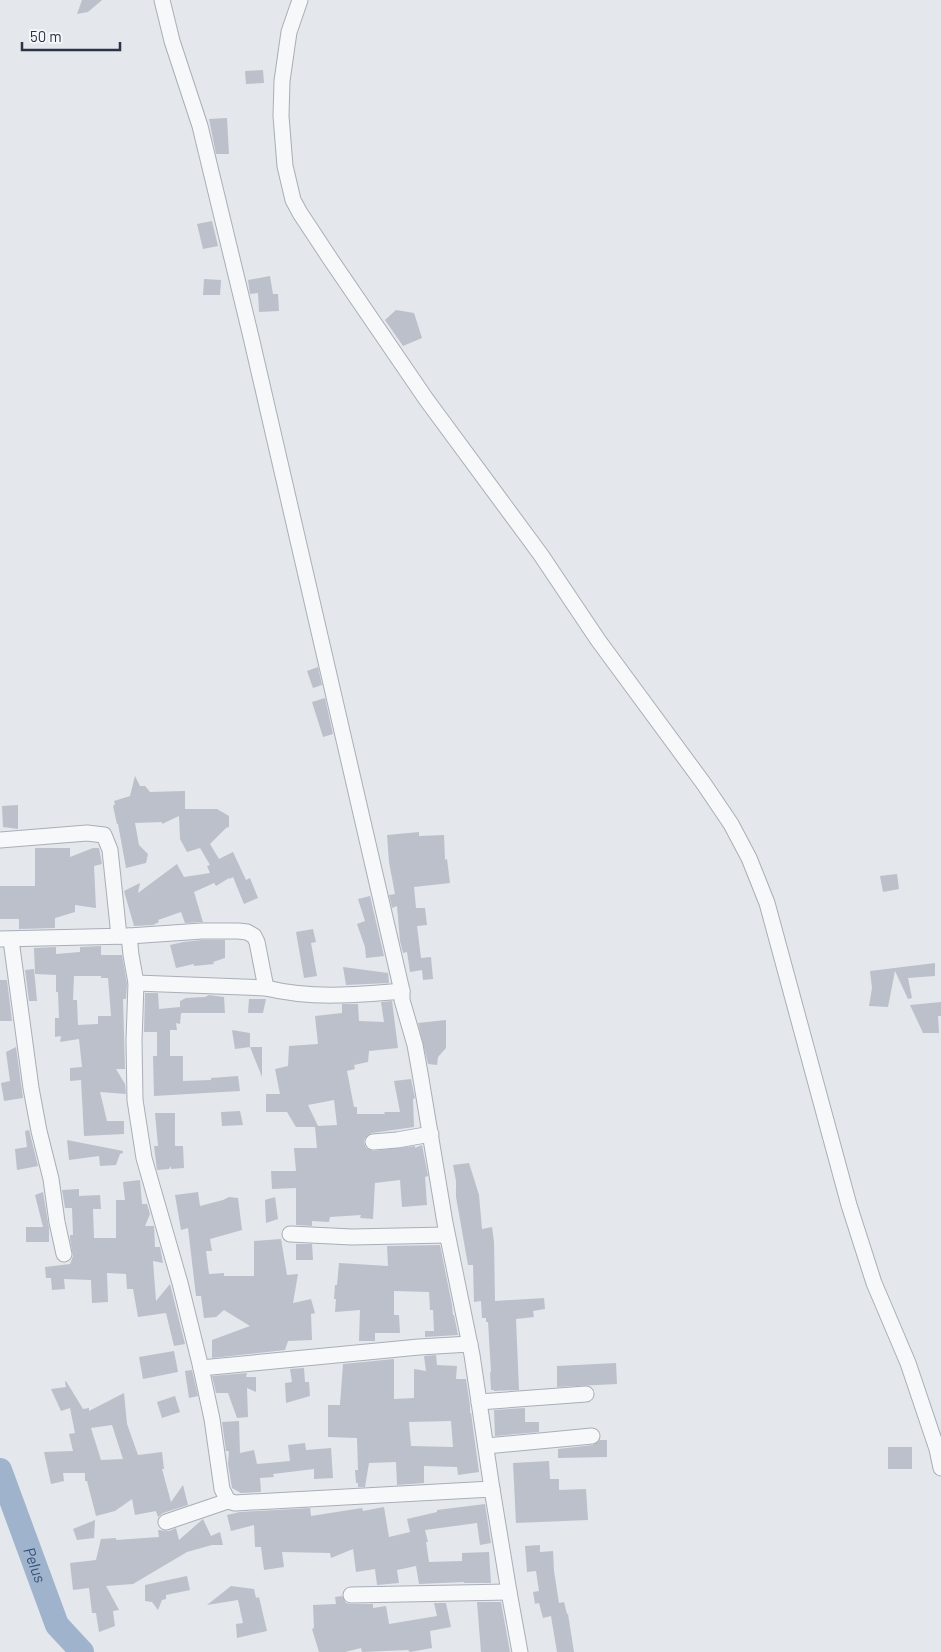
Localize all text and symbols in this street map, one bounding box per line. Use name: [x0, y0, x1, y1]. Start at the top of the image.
scale bar: [22, 20, 120, 52]
text: 50 m: [30, 27, 62, 45]
water label: Pelus: [20, 1544, 51, 1586]

